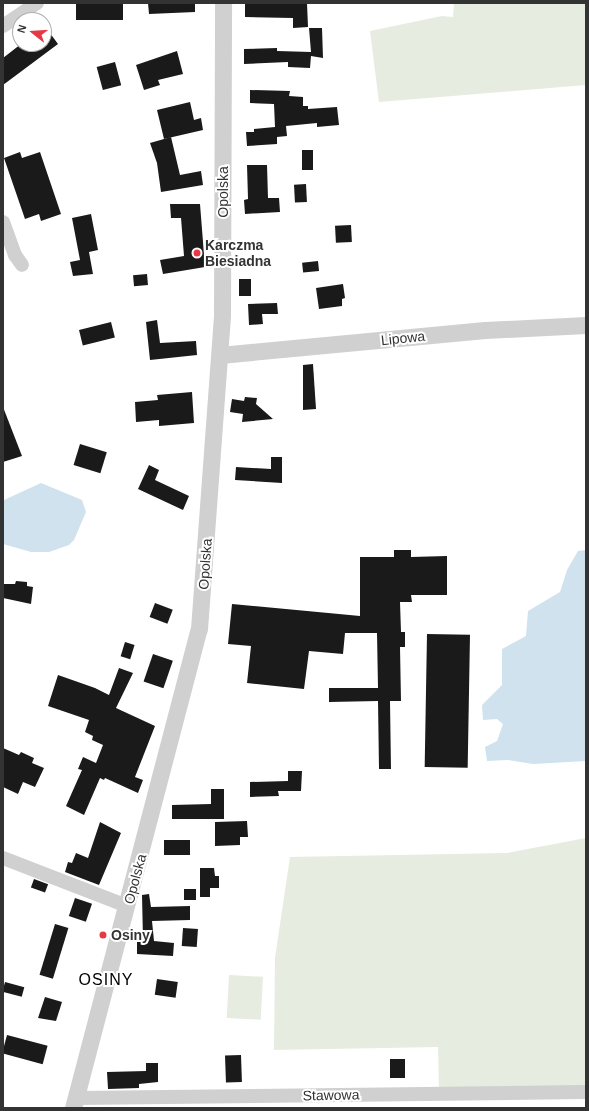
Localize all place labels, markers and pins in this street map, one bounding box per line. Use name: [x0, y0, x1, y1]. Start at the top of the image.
place label: Karczma Biesiadna: [205, 237, 271, 270]
marker: Karczma Biesiadna: [192, 248, 202, 258]
place label: Osiny: [111, 927, 150, 943]
marker: Osiny: [98, 930, 108, 940]

